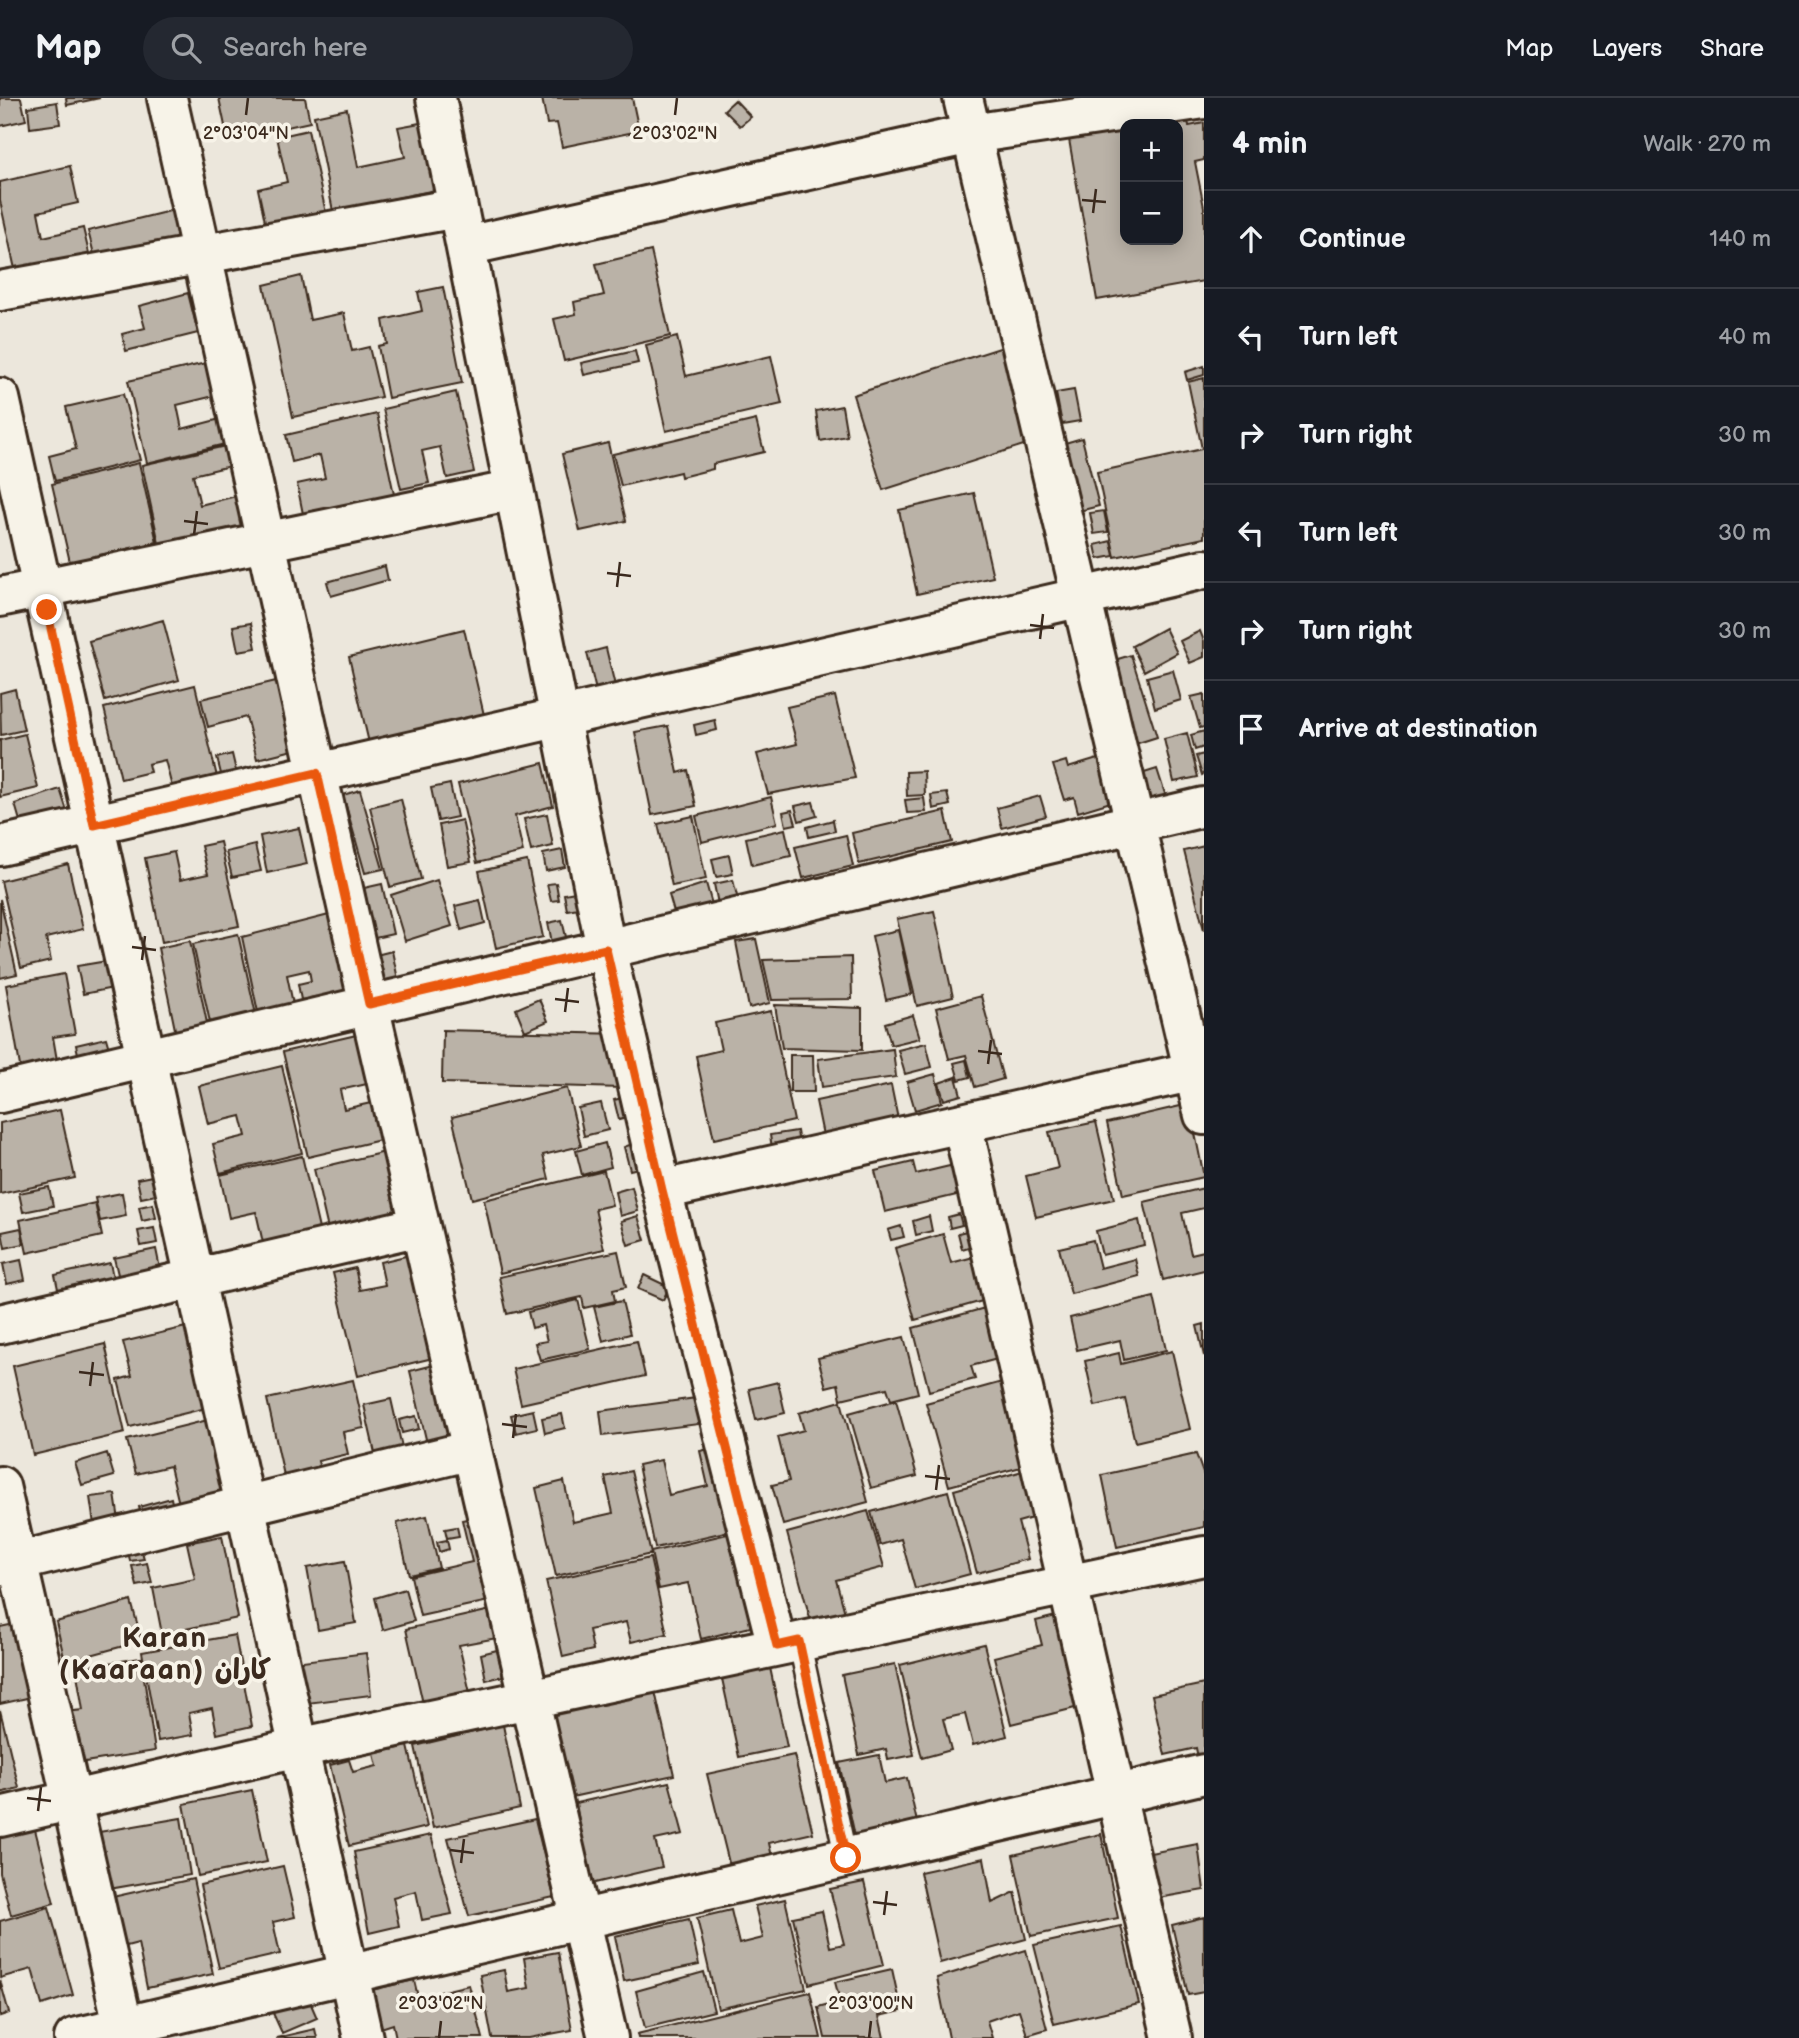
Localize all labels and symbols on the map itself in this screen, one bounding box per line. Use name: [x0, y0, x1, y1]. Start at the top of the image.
text: 2°03'04"N: [203, 123, 289, 144]
text: 2°03'02"N: [632, 123, 718, 144]
route end: [31, 594, 62, 625]
district label: Karan (Kaaraan) كاران: [59, 1622, 272, 1687]
route start: [830, 1842, 861, 1873]
text: 2°03'02"N: [398, 1993, 484, 2014]
text: 2°03'00"N: [828, 1993, 914, 2014]

